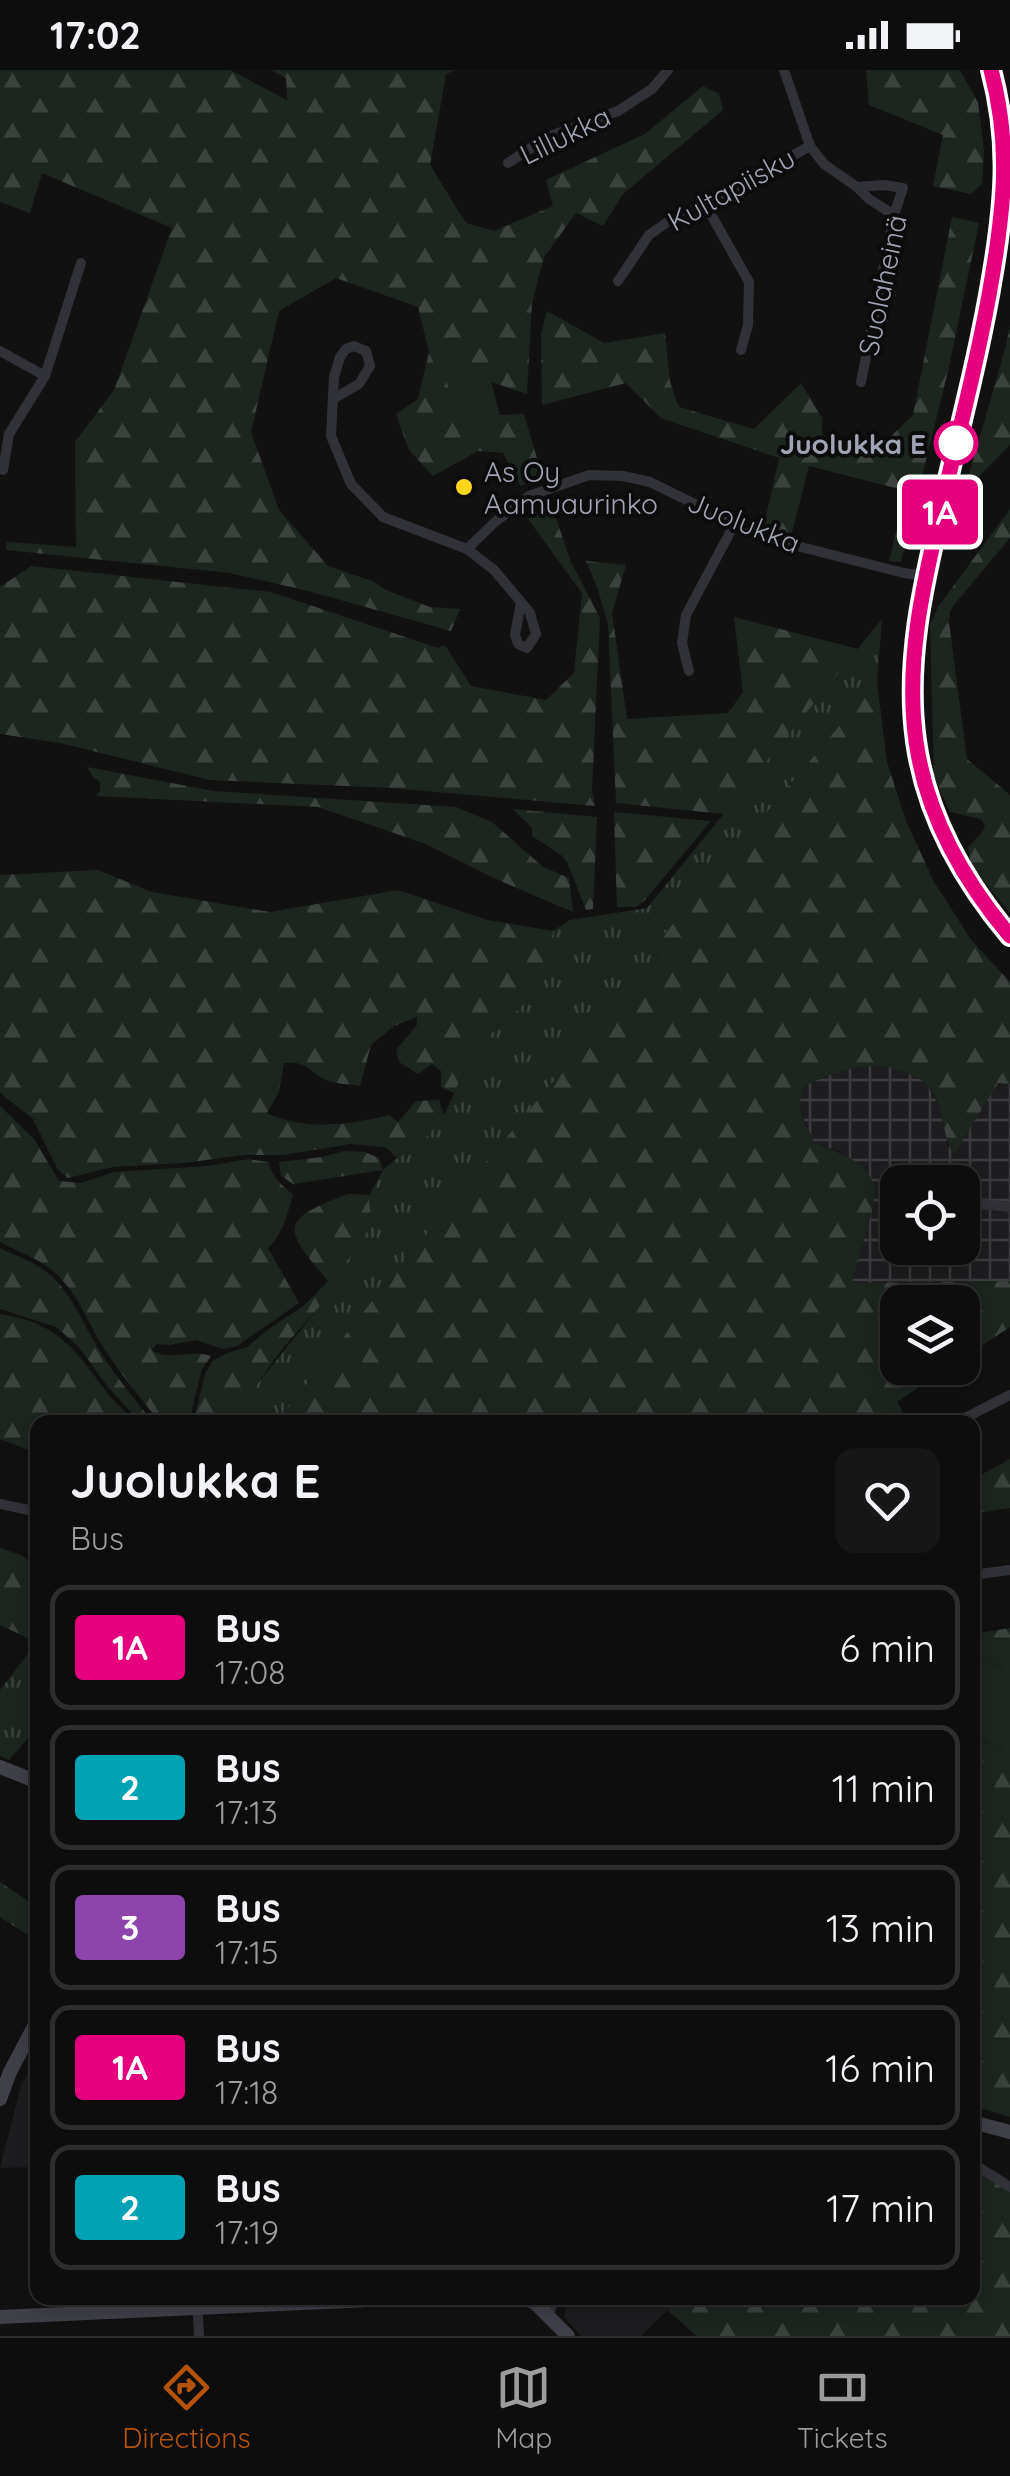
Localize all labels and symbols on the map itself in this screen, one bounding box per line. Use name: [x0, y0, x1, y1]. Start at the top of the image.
street label: Lillukka: [514, 98, 616, 172]
street label: Kultapiisku: [661, 140, 801, 238]
street label: Suolaheinä: [850, 211, 914, 359]
marker: Juolukka E: [935, 422, 977, 464]
place label: Juolukka E: [780, 426, 926, 461]
place label: As Oy Aamuaurinko: [484, 454, 658, 521]
marker: As Oy Aamuaurinko: [453, 476, 475, 498]
line badge: 1A: [895, 480, 985, 544]
street label: Juolukka: [683, 484, 805, 560]

